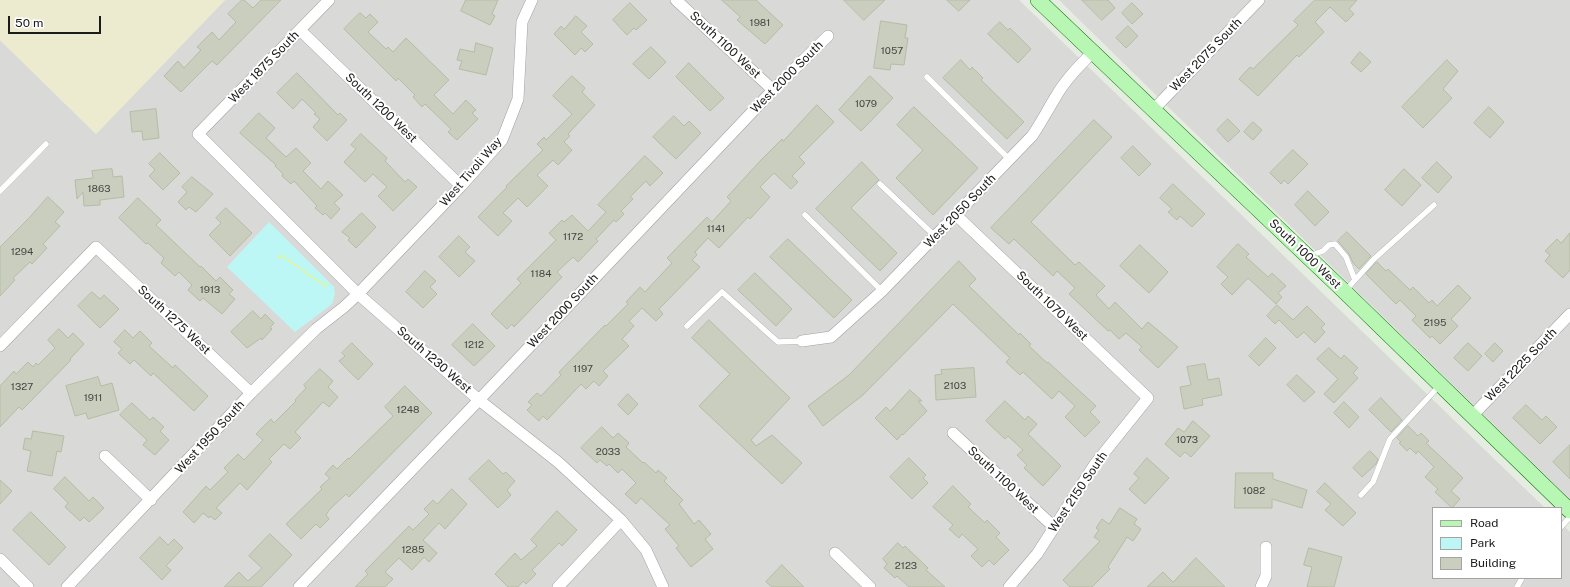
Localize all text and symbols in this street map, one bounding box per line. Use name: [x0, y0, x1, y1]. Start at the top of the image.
scale bar: [10, 8, 103, 34]
street label: South 1100 West: [687, 8, 763, 82]
street label: West 2075 South: [1167, 15, 1245, 95]
text: 50 m: [15, 16, 43, 30]
house number: 1981: [750, 17, 770, 29]
street label: West 1875 South: [226, 28, 302, 106]
street label: West 2000 South: [748, 38, 826, 116]
house number: 1057: [881, 45, 903, 57]
street label: South 1200 West: [342, 70, 420, 146]
house number: 1079: [855, 98, 877, 110]
street label: West Tivoli Way: [437, 134, 505, 210]
street label: West 2050 South: [921, 171, 999, 251]
house number: 1863: [88, 183, 110, 195]
street label: South 1000 West: [1266, 216, 1344, 292]
house number: 1141: [707, 223, 725, 235]
house number: 1172: [563, 231, 583, 243]
house number: 1294: [11, 246, 33, 258]
house number: 1184: [531, 268, 551, 280]
street label: South 1070 West: [1013, 268, 1091, 344]
street label: West 2000 South: [525, 271, 601, 351]
street label: South 1275 West: [135, 283, 213, 357]
house number: 1913: [200, 284, 220, 296]
house number: 2195: [1424, 317, 1446, 329]
street label: South 1230 West: [394, 324, 474, 396]
street label: West 2225 South: [1482, 325, 1560, 405]
house number: 1212: [464, 339, 484, 351]
house number: 1197: [573, 363, 593, 375]
house number: 2103: [944, 380, 966, 392]
house number: 1327: [11, 381, 33, 393]
house number: 1911: [84, 392, 102, 404]
street label: West 1950 South: [172, 397, 248, 477]
house number: 1248: [397, 404, 419, 416]
house number: 1073: [1176, 434, 1198, 446]
street label: South 1100 West: [965, 443, 1041, 517]
house number: 2033: [596, 446, 620, 458]
street label: West 2150 South: [1046, 449, 1110, 535]
house number: 1082: [1243, 485, 1265, 497]
legend: [1432, 507, 1562, 579]
text: Road: [1470, 516, 1498, 530]
text: Park: [1470, 536, 1496, 550]
house number: 1285: [402, 544, 424, 556]
text: Building: [1470, 556, 1516, 570]
house number: 2123: [895, 560, 917, 572]

